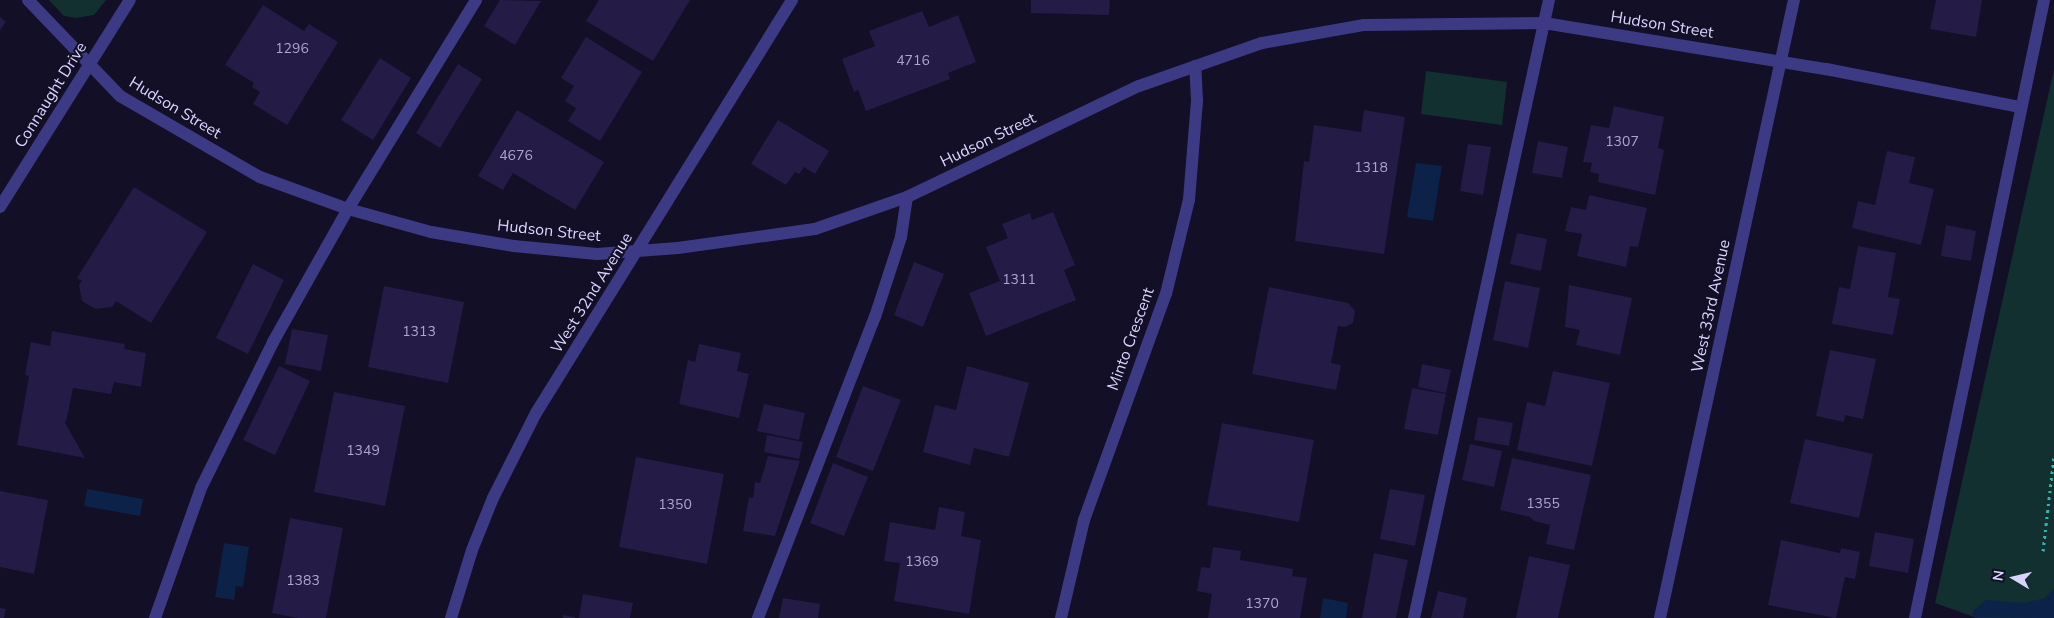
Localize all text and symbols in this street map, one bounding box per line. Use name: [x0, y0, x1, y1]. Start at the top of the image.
street label: Hudson Street: [1609, 7, 1715, 43]
street label: Connaught Drive: [11, 39, 91, 151]
house number: 1296: [275, 41, 309, 57]
house number: 4716: [896, 53, 930, 69]
street label: Hudson Street: [126, 73, 224, 143]
street label: Hudson Street: [937, 109, 1039, 171]
house number: 1307: [1605, 134, 1639, 150]
house number: 4676: [499, 148, 533, 164]
house number: 1318: [1354, 160, 1388, 176]
street label: Hudson Street: [496, 216, 602, 246]
street label: West 32nd Avenue: [547, 229, 637, 357]
street label: West 33rd Avenue: [1688, 238, 1734, 374]
house number: 1311: [1002, 272, 1036, 288]
street label: Minto Crescent: [1104, 285, 1158, 393]
house number: 1313: [402, 324, 436, 340]
house number: 1349: [346, 443, 380, 459]
house number: 1355: [1526, 496, 1560, 512]
house number: 1350: [658, 497, 692, 513]
north arrow: [1989, 553, 2039, 603]
house number: 1369: [905, 554, 939, 570]
text: N: [1988, 569, 2009, 582]
house number: 1383: [286, 573, 320, 589]
house number: 1370: [1245, 596, 1279, 612]

